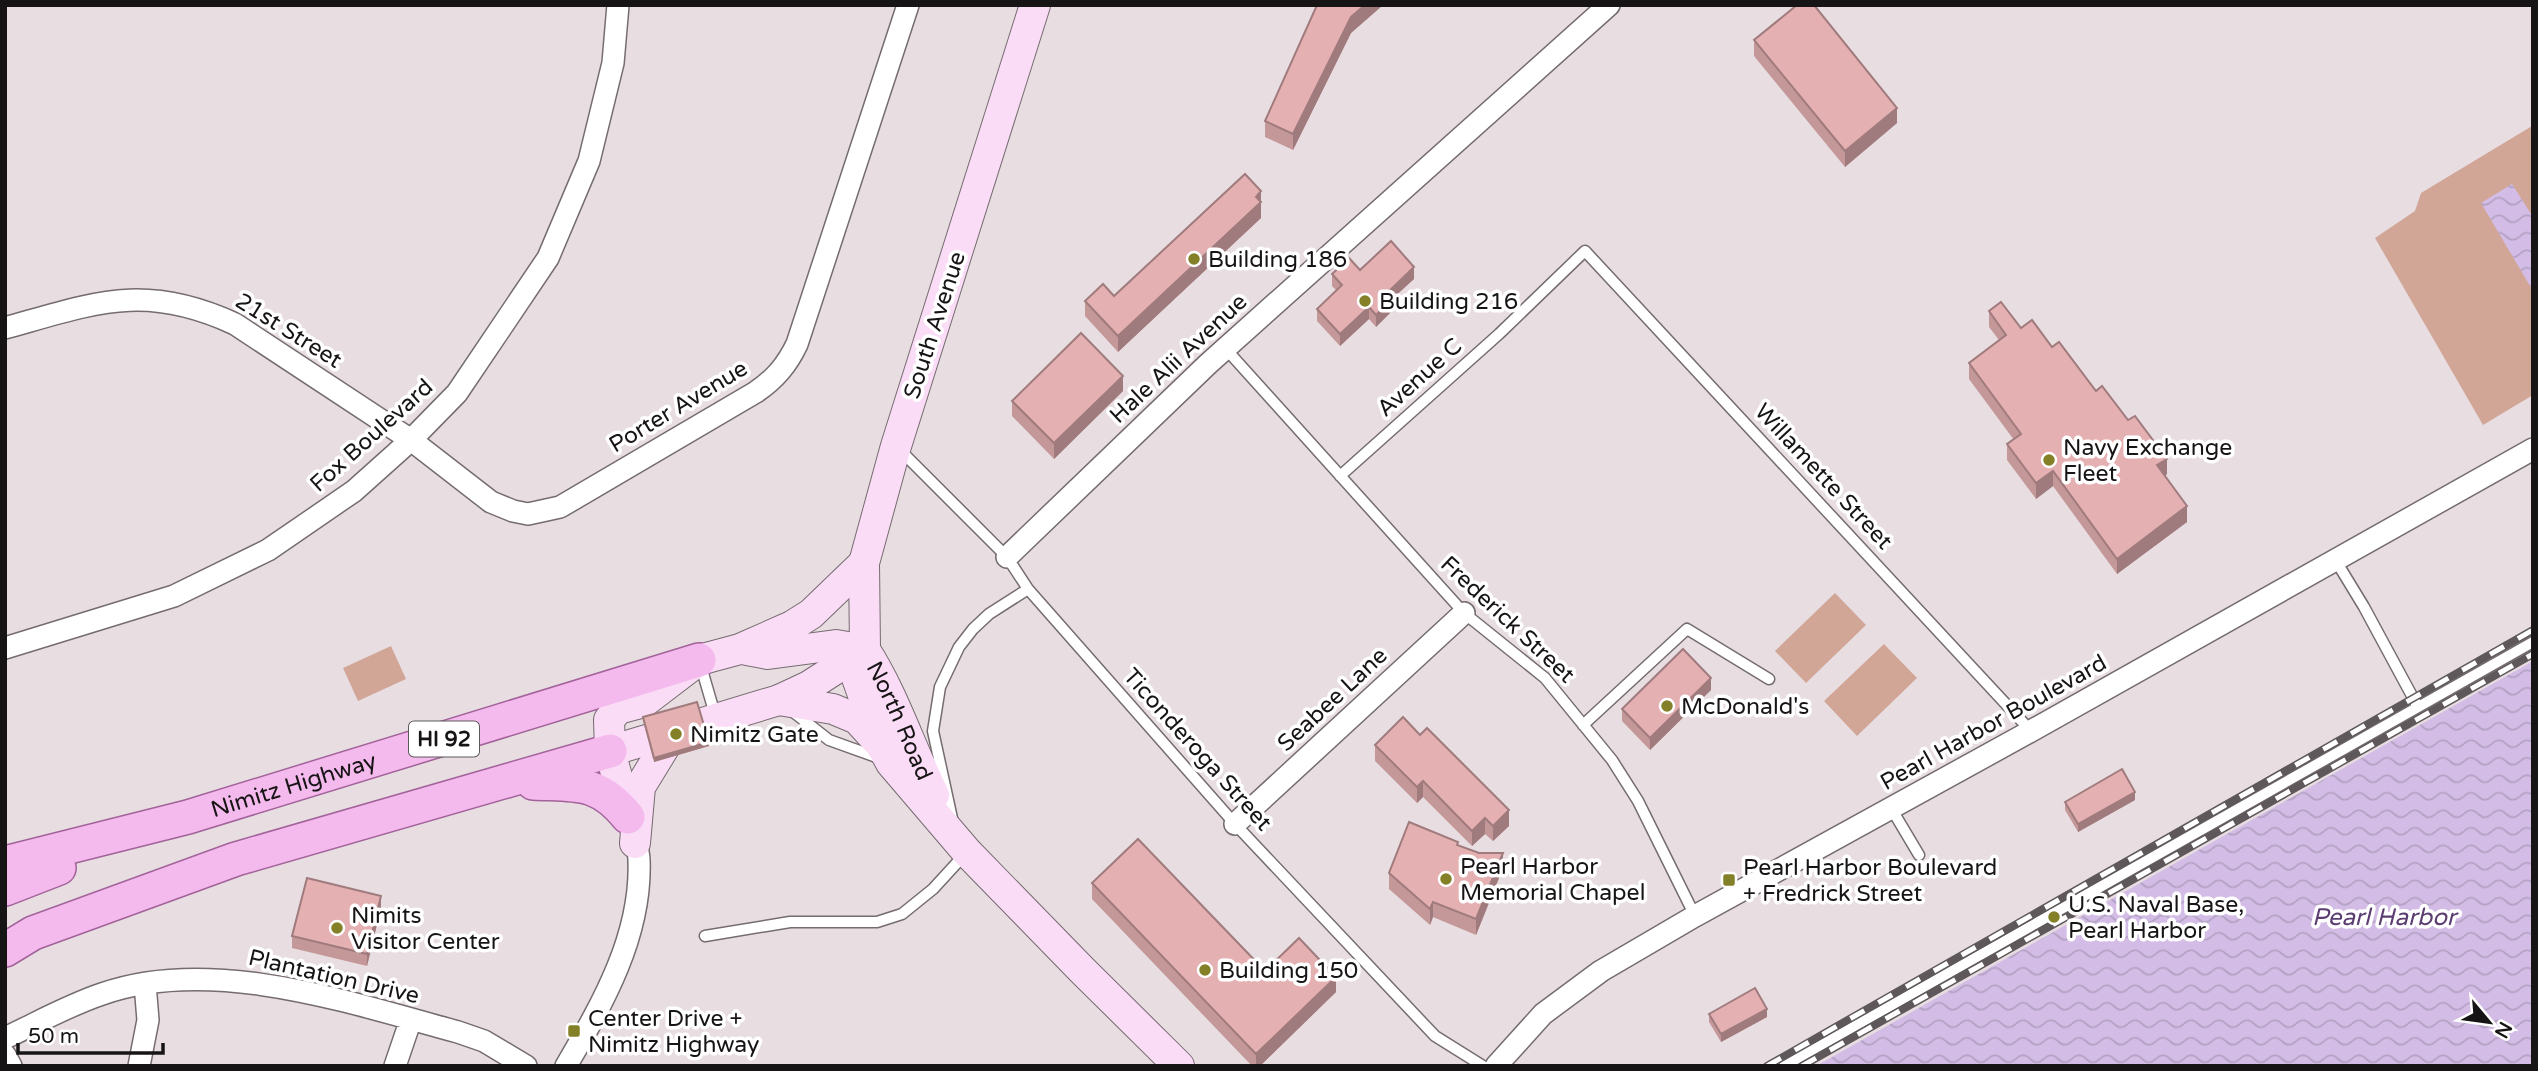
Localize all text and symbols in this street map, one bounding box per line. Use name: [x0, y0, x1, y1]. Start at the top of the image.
place label: Building 186: [1208, 246, 1347, 274]
street label: South Avenue: [898, 248, 972, 403]
marker: Building 186: [1186, 251, 1202, 267]
street label: 21st Street: [230, 287, 347, 375]
street label: Hale Alii Avenue: [1104, 288, 1253, 430]
place label: Building 216: [1379, 288, 1518, 316]
marker: Building 216: [1357, 293, 1373, 309]
street label: Avenue C: [1372, 332, 1468, 423]
street label: Porter Avenue: [604, 355, 753, 459]
street label: Fox Boulevard: [304, 373, 439, 498]
street label: Willamette Street: [1748, 398, 1898, 556]
place label: Navy Exchange Fleet: [2063, 434, 2232, 488]
marker: Navy Exchange Fleet: [2041, 452, 2057, 468]
street label: Frederick Street: [1434, 550, 1580, 689]
street label: Seabee Lane: [1272, 642, 1393, 758]
street label: Pearl Harbor Boulevard: [1875, 649, 2112, 797]
street label: North Road: [860, 657, 938, 785]
street label: Ticonderoga Street: [1117, 663, 1278, 837]
place label: McDonald's: [1681, 693, 1809, 721]
marker: McDonald's: [1659, 698, 1675, 714]
place label: Nimitz Gate: [690, 721, 819, 749]
road number: HI 92: [409, 722, 479, 756]
marker: Nimitz Gate: [668, 726, 684, 742]
street label: Nimitz Highway: [208, 747, 380, 824]
place label: Pearl Harbor Memorial Chapel: [1460, 853, 1645, 907]
place label: Pearl Harbor Boulevard + Fredrick Street: [1743, 854, 1997, 908]
marker: Pearl Harbor Memorial Chapel: [1438, 871, 1454, 887]
marker: Pearl Harbor Boulevard + Fredrick Street: [1721, 872, 1737, 888]
place label: U.S. Naval Base, Pearl Harbor: [2068, 891, 2244, 945]
place label: Nimits Visitor Center: [351, 902, 500, 956]
water label: Pearl Harbor: [2312, 903, 2459, 932]
marker: U.S. Naval Base, Pearl Harbor: [2046, 909, 2062, 925]
marker: Nimits Visitor Center: [329, 920, 345, 936]
street label: Plantation Drive: [246, 944, 422, 1010]
place label: Building 150: [1219, 957, 1358, 985]
marker: Building 150: [1197, 962, 1213, 978]
north arrow: [2454, 987, 2524, 1057]
place label: Center Drive + Nimitz Highway: [588, 1005, 759, 1059]
scale bar: [18, 1012, 163, 1056]
text: N: [2490, 1018, 2516, 1042]
marker: Center Drive + Nimitz Highway: [566, 1023, 582, 1039]
text: 50 m: [28, 1024, 79, 1049]

